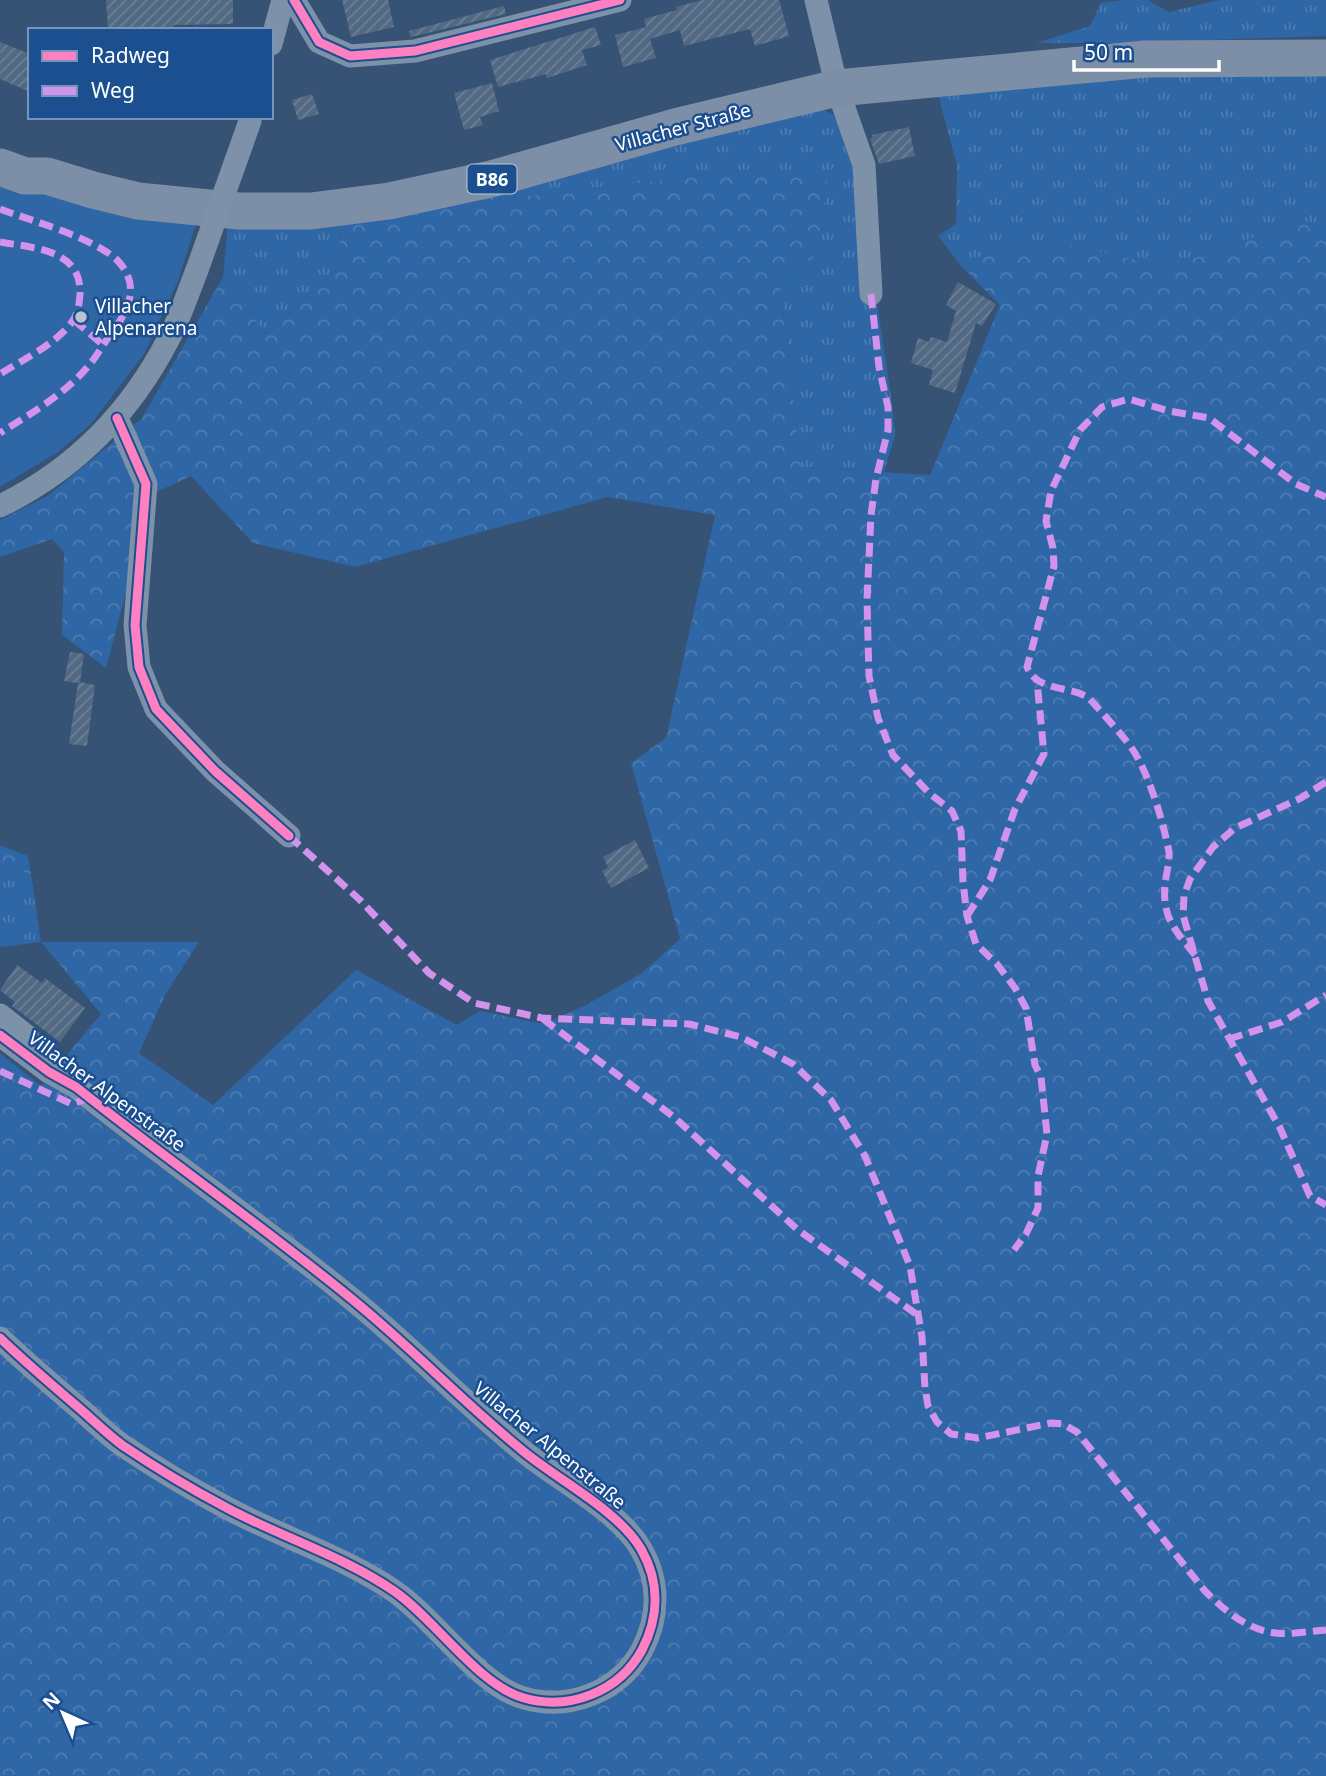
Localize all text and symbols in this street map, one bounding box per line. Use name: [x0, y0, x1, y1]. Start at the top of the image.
legend: [28, 28, 273, 119]
scale bar: [1074, 28, 1219, 72]
text: 50 m: [1084, 38, 1133, 66]
text: Radweg: [91, 41, 170, 69]
text: Weg: [91, 76, 135, 104]
street label: Villacher Straße: [612, 96, 754, 158]
road number: B86: [468, 164, 516, 194]
place label: Villacher Alpenarena: [95, 293, 197, 341]
marker: Villacher Alpenarena: [73, 309, 89, 325]
street label: Villacher Alpenstraße: [23, 1025, 191, 1157]
street label: Villacher Alpenstraße: [468, 1375, 632, 1515]
north arrow: [28, 1678, 98, 1748]
text: N: [37, 1686, 66, 1715]

